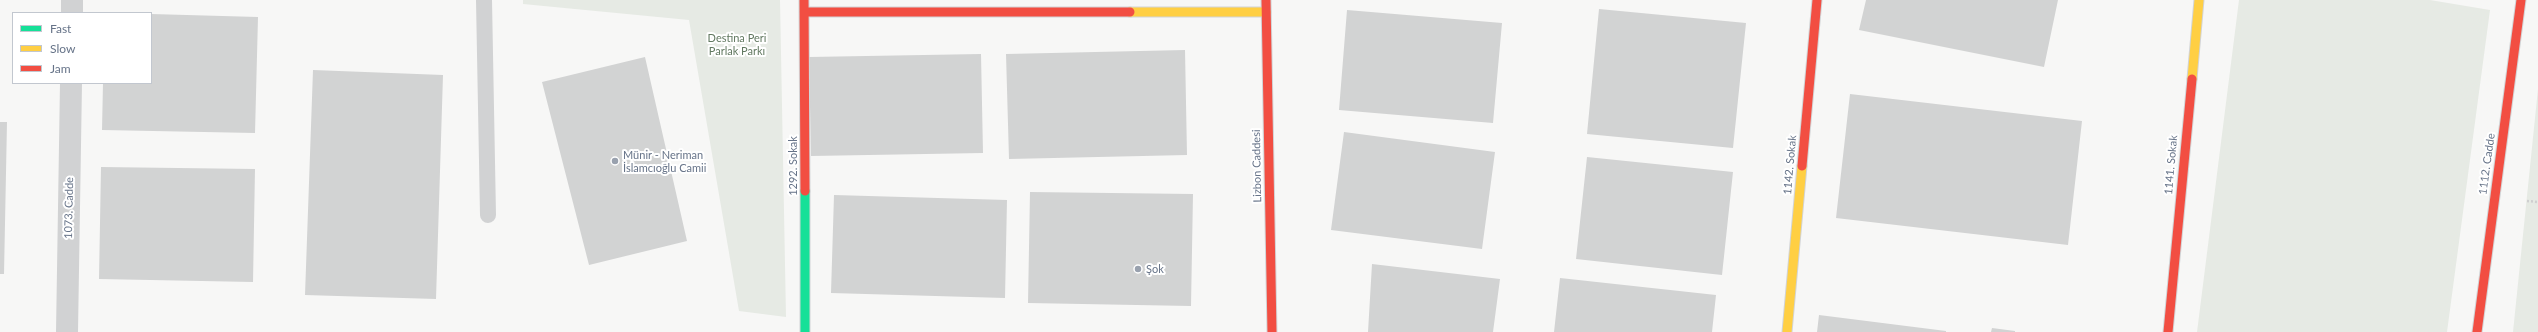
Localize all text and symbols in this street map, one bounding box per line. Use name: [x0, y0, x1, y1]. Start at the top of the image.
legend: [12, 12, 152, 84]
text: Fast: [50, 21, 71, 36]
park label: Destina Peri Parlak Parkı: [708, 31, 766, 57]
text: Slow: [50, 41, 75, 56]
text: Jam: [50, 61, 71, 76]
street label: Lizbon Caddesi: [1250, 129, 1264, 203]
street label: 1112. Cadde: [2476, 132, 2498, 196]
street label: 1142. Sokak: [1781, 135, 1799, 195]
street label: 1141. Sokak: [2162, 135, 2180, 195]
street label: 1292. Sokak: [786, 136, 800, 196]
place label: Münir - Neriman İslamcıoğlu Camii: [623, 148, 706, 174]
marker: Münir - Neriman İslamcıoğlu Camii: [610, 156, 620, 166]
street label: 1073. Cadde: [62, 177, 76, 239]
place label: Şok: [1146, 262, 1164, 276]
marker: Şok: [1133, 264, 1143, 274]

